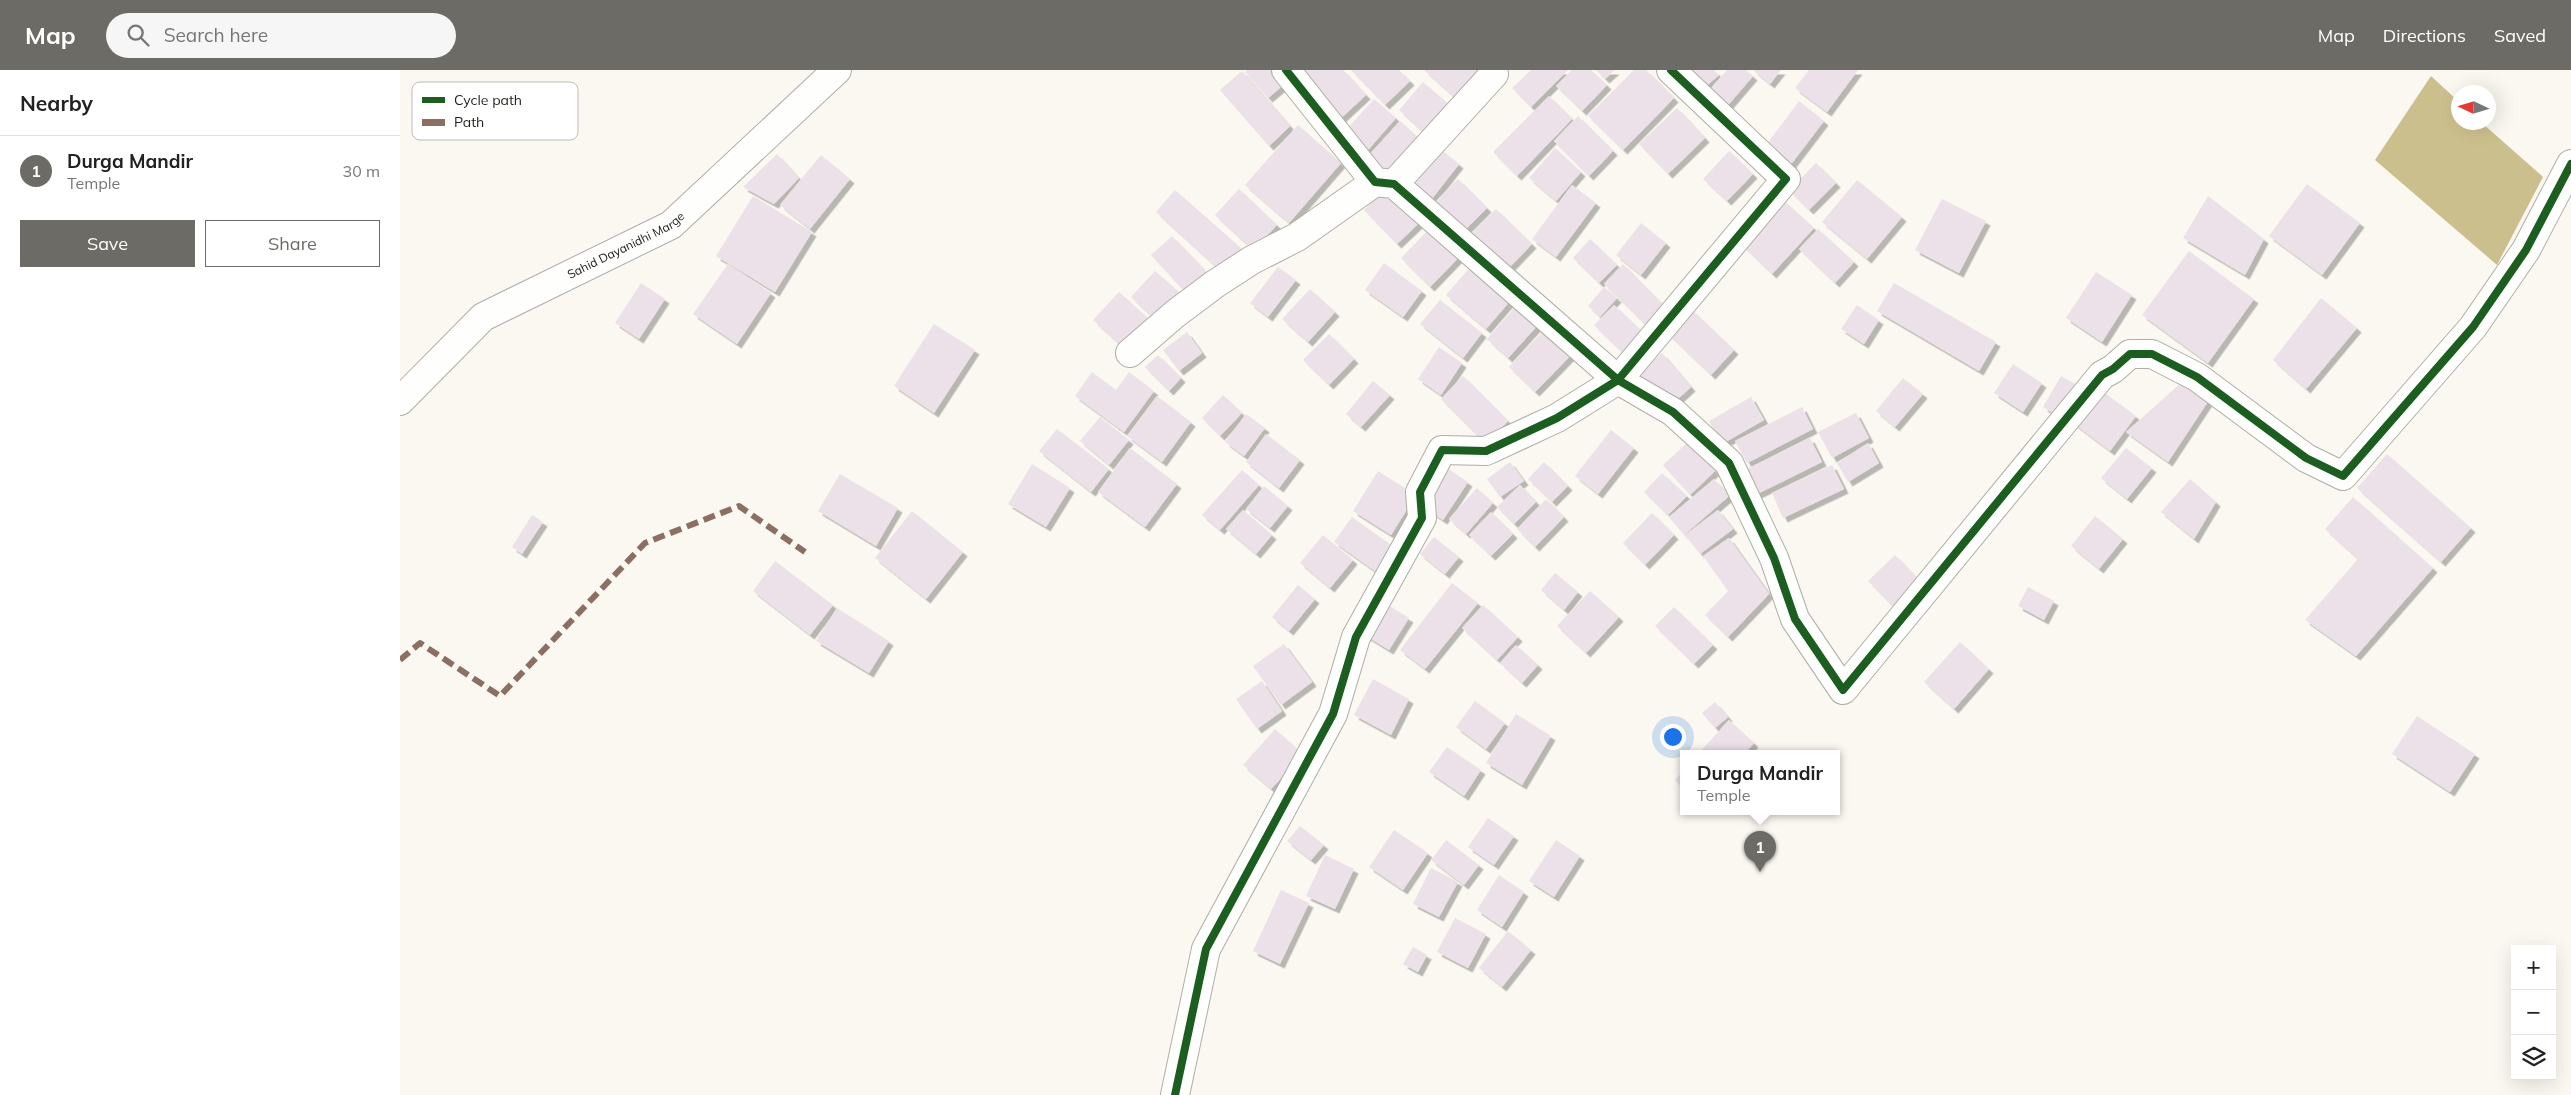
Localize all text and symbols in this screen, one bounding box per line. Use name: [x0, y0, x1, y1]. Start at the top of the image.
search box: [106, 13, 456, 58]
text: Map: [25, 20, 76, 50]
icon: search: [124, 21, 152, 49]
text: Search here: [164, 23, 268, 47]
text: Map: [2318, 24, 2355, 47]
text: Directions: [2383, 24, 2466, 47]
text: Saved: [2494, 24, 2546, 47]
legend: [412, 82, 578, 140]
north arrow: [2451, 85, 2496, 130]
text: Nearby: [20, 90, 93, 116]
text: Cycle path: [454, 91, 522, 109]
text: Path: [454, 113, 484, 131]
text: Durga Mandir: [67, 149, 193, 173]
text: 1: [31, 161, 41, 181]
text: 30 m: [343, 161, 380, 181]
text: Temple: [67, 173, 120, 193]
street label: Sahid Dayanidhi Marge: [565, 208, 687, 282]
button: Save: [20, 220, 195, 267]
button: Share: [205, 220, 380, 267]
your location: [1660, 724, 1686, 750]
popup: [1680, 750, 1840, 815]
text: Durga Mandir: [1697, 761, 1823, 785]
text: Temple: [1697, 785, 1750, 805]
pin: 1: [1744, 831, 1776, 872]
map controls: [2511, 945, 2556, 1080]
button: +: [2511, 945, 2556, 990]
button: −: [2511, 990, 2556, 1035]
button: layers: [2511, 1035, 2556, 1080]

